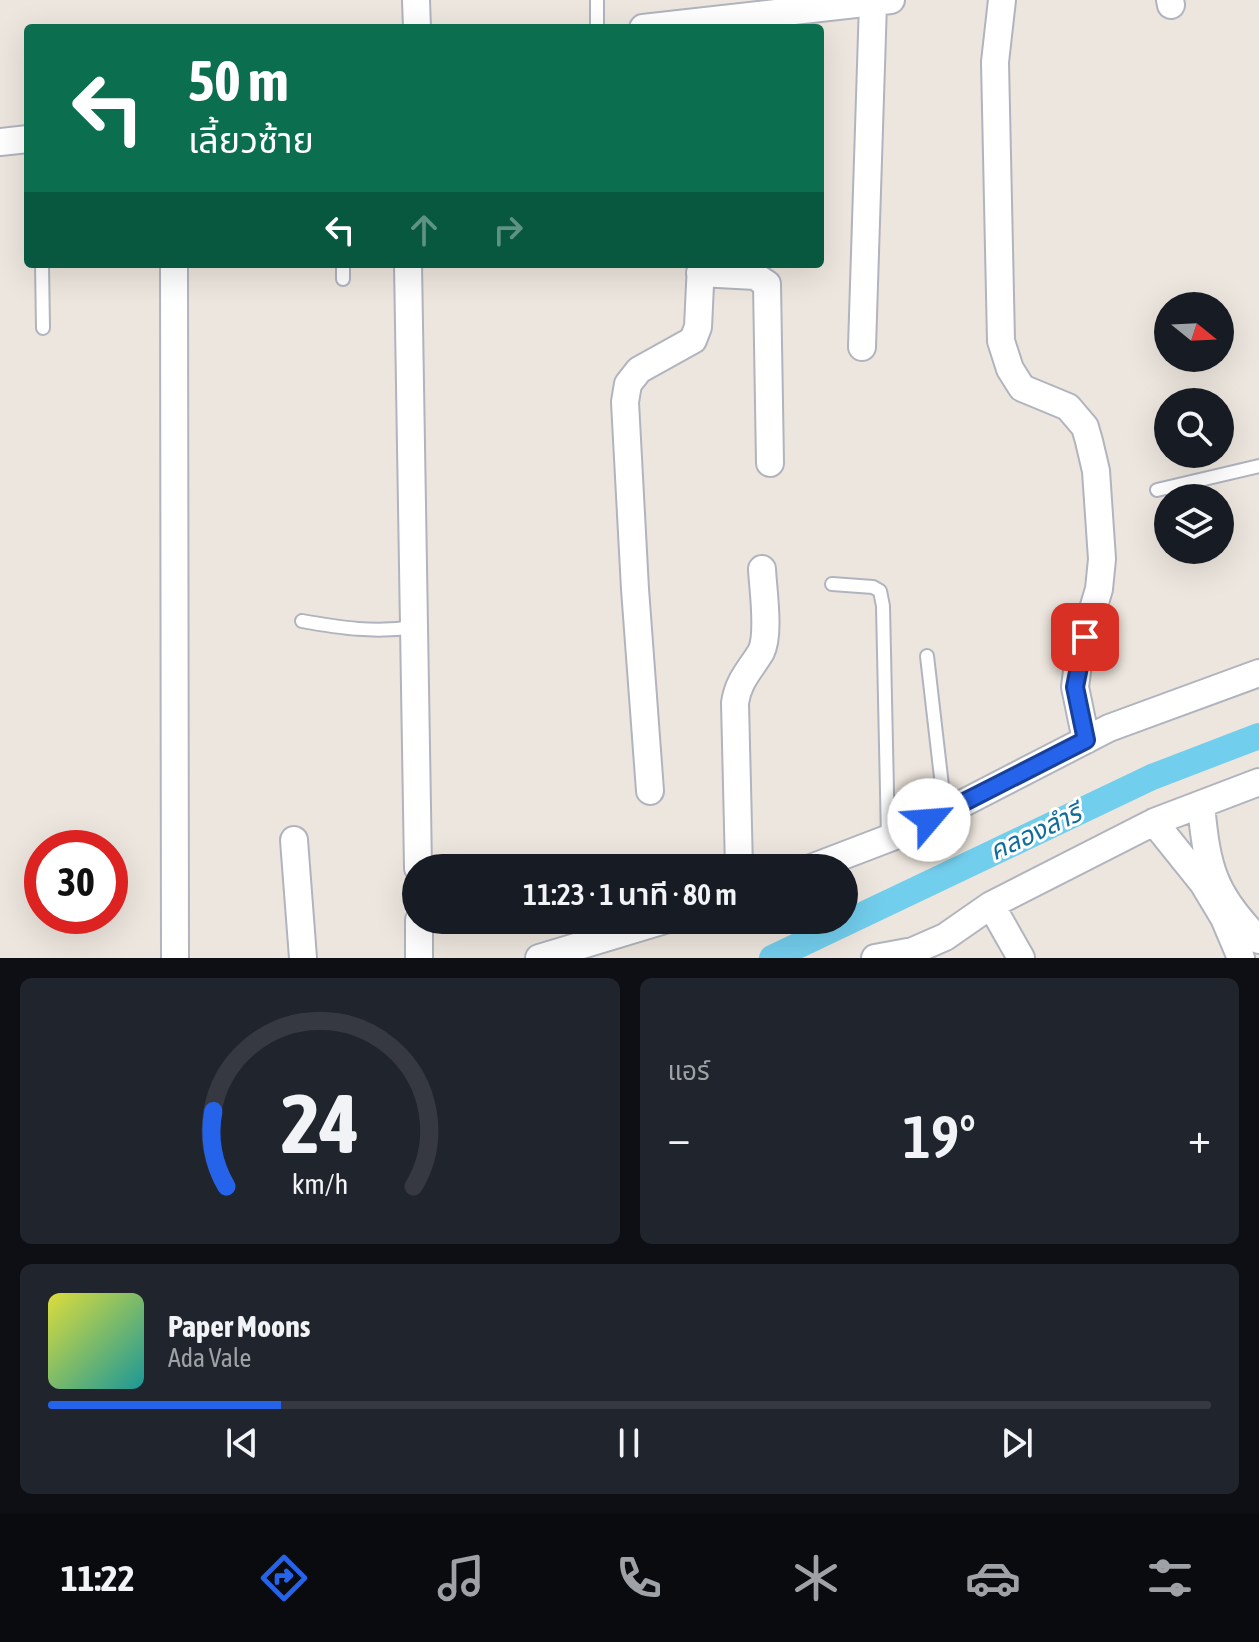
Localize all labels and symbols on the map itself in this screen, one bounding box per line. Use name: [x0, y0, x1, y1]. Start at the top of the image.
north arrow: [1154, 292, 1234, 372]
pin: [1051, 603, 1119, 671]
position arrow: [887, 778, 971, 862]
water label: คลองลำรี: [984, 796, 1090, 866]
speed limit sign: 30: [24, 830, 128, 934]

